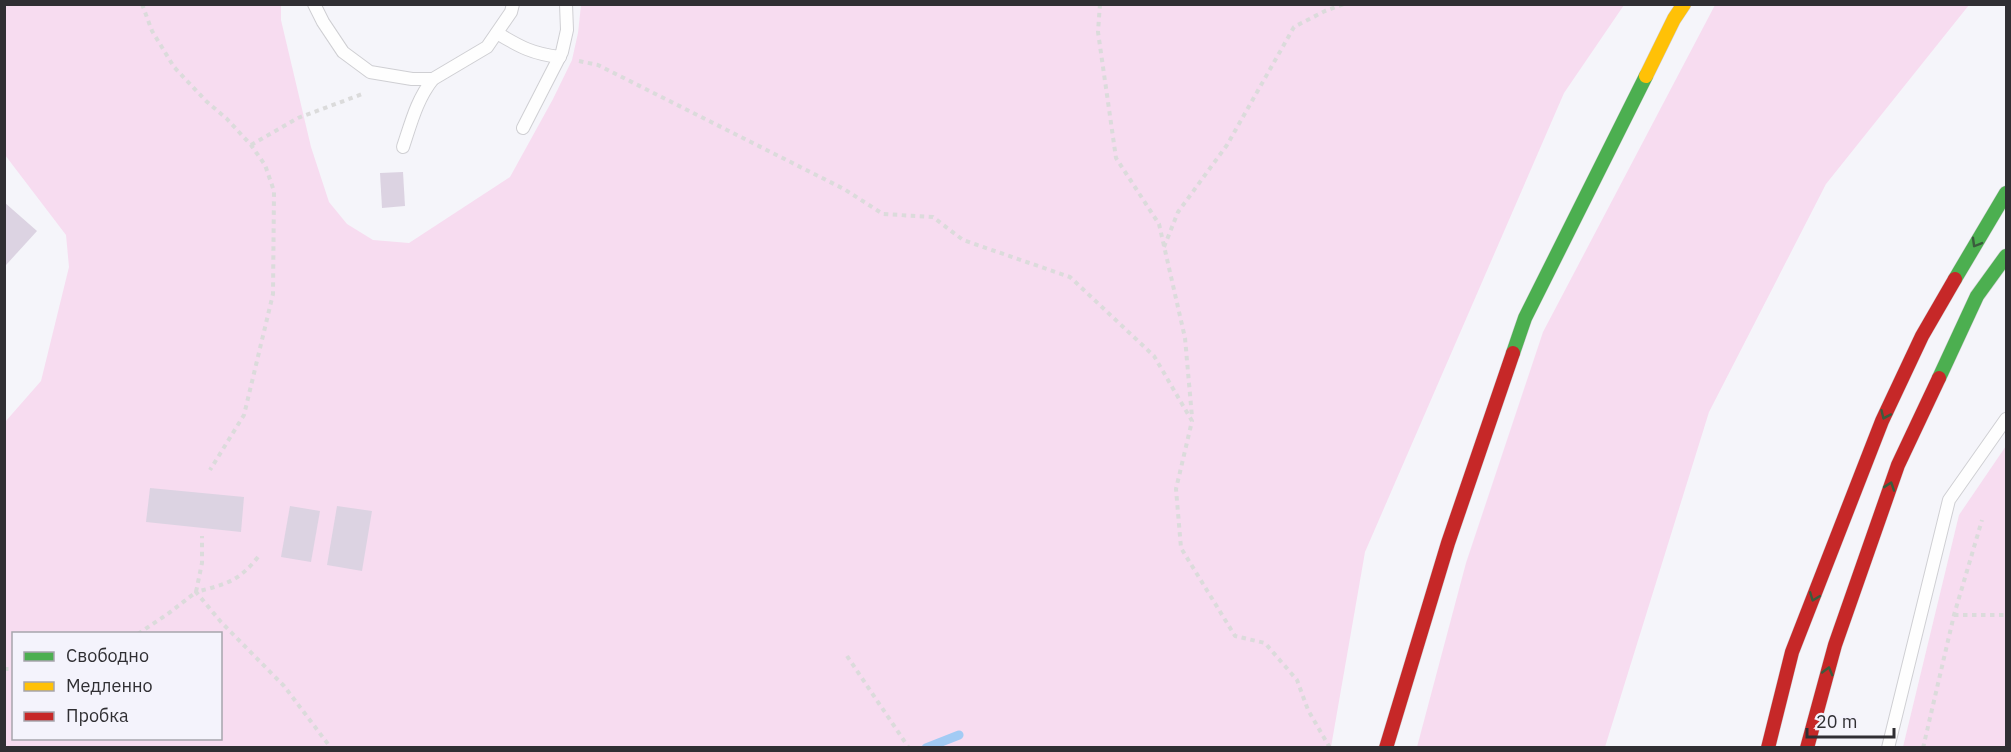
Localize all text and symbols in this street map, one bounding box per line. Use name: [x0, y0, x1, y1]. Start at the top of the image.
one-way arrow: [1971, 237, 1983, 247]
one-way arrow: [1880, 409, 1892, 420]
one-way arrow: [1883, 481, 1896, 492]
one-way arrow: [1808, 591, 1821, 602]
legend: [12, 632, 222, 740]
text: Свободно: [66, 644, 149, 667]
one-way arrow: [1821, 666, 1833, 677]
text: Медленно: [66, 674, 153, 697]
scale bar: [1807, 701, 1894, 739]
text: Пробка: [66, 704, 129, 727]
text: 20 m: [1816, 710, 1858, 733]

